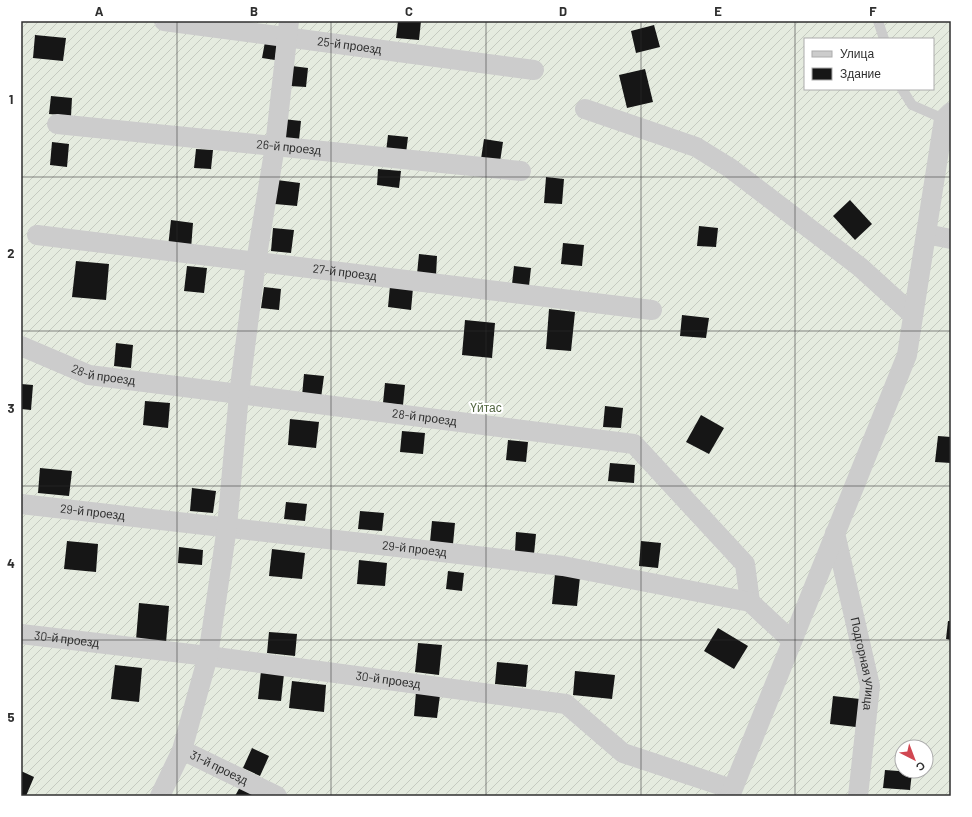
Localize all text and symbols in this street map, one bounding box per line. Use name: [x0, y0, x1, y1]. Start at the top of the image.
text: A: [95, 3, 104, 19]
text: B: [250, 3, 258, 19]
text: C: [405, 3, 413, 19]
text: D: [559, 3, 567, 19]
text: E: [714, 3, 722, 19]
text: F: [869, 3, 877, 19]
street label: 25-й проезд: [316, 33, 383, 57]
legend: [804, 38, 934, 90]
text: Улица: [840, 46, 874, 61]
text: Здание: [840, 66, 881, 81]
text: 1: [9, 91, 13, 107]
street label: 26-й проезд: [256, 136, 322, 158]
text: 2: [7, 245, 15, 261]
street label: 27-й проезд: [312, 261, 378, 283]
street label: 28-й проезд: [70, 360, 136, 388]
text: 3: [7, 400, 15, 416]
park label: Үйтас: [470, 400, 502, 414]
street label: 28-й проезд: [391, 405, 458, 428]
street label: 29-й проезд: [60, 501, 126, 523]
street label: 29-й проезд: [381, 537, 448, 560]
text: 4: [7, 555, 15, 571]
street label: Подгорная улица: [848, 616, 878, 711]
street label: 30-й проезд: [34, 628, 100, 650]
street label: 30-й проезд: [355, 668, 422, 691]
text: 5: [7, 709, 15, 725]
north arrow: [894, 739, 934, 779]
street label: 31-й проезд: [188, 747, 251, 788]
text: С: [914, 759, 928, 774]

